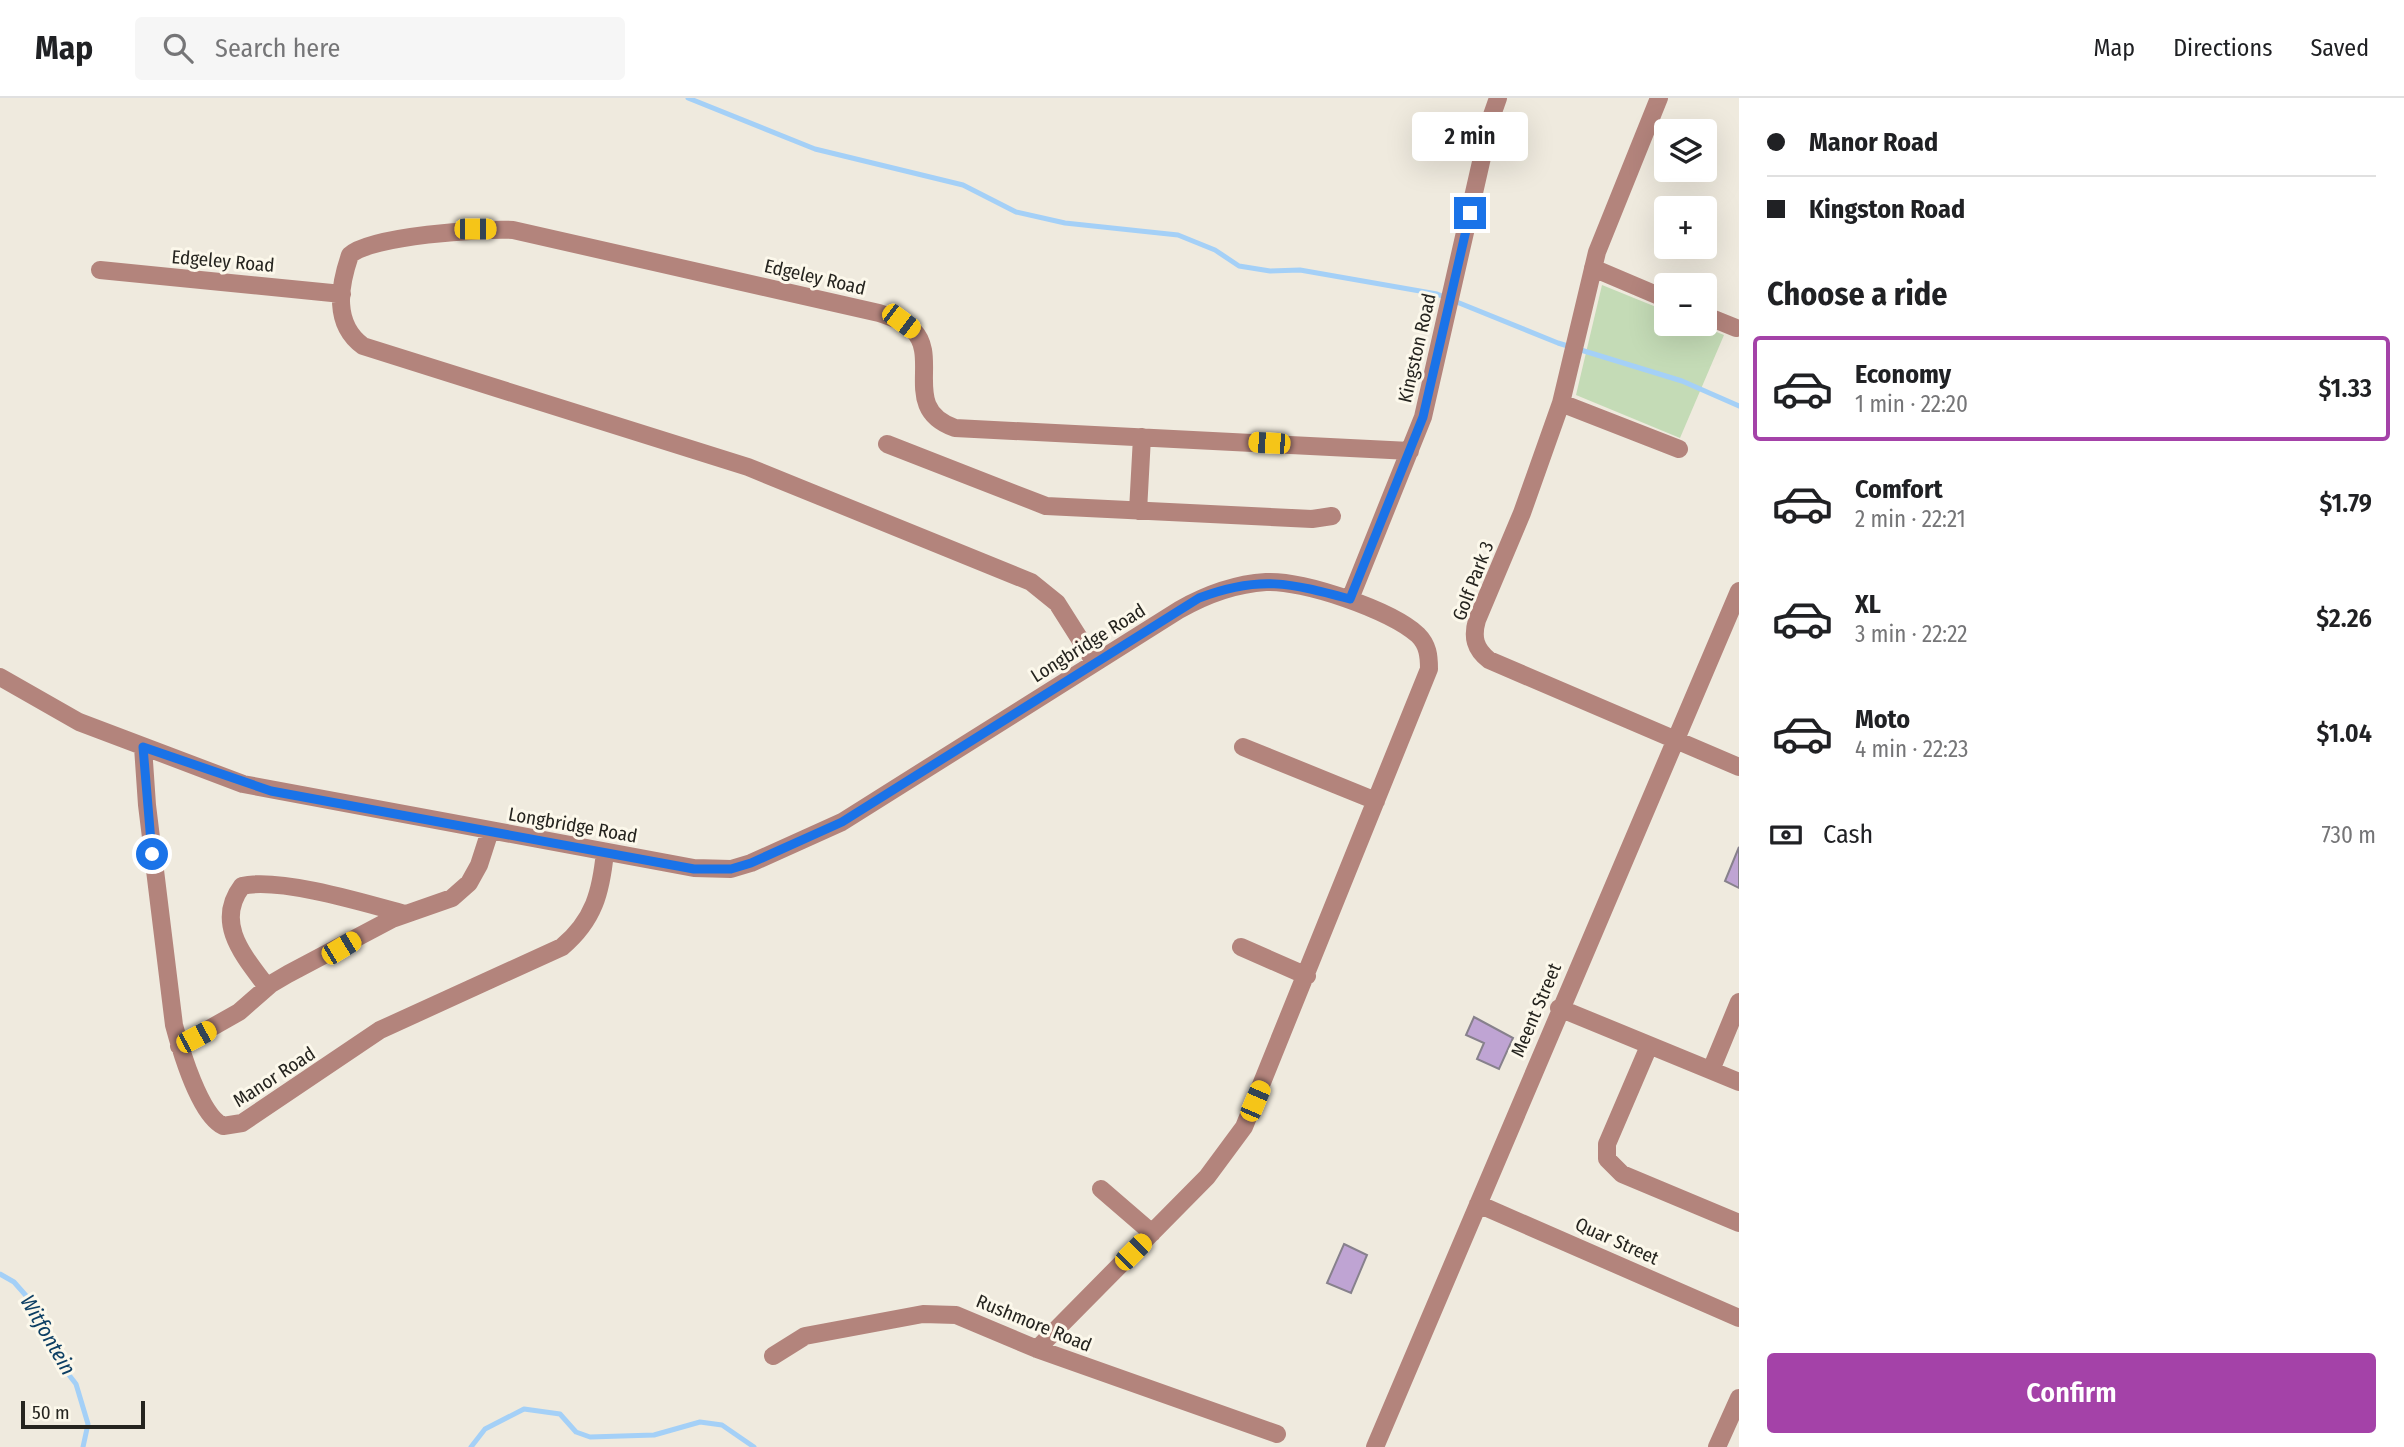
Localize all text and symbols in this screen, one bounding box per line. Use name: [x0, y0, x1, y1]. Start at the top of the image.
search box: [135, 17, 625, 80]
text: Map: [35, 28, 93, 68]
icon: search: [159, 29, 197, 67]
text: Search here: [215, 33, 340, 64]
text: Map: [2094, 34, 2135, 62]
text: Directions: [2173, 34, 2272, 62]
text: Saved: [2310, 34, 2369, 62]
callout: 2 min: [1412, 111, 1528, 160]
map controls: [1654, 119, 1717, 336]
button: layers: [1654, 119, 1717, 182]
text: 2 min: [1444, 122, 1496, 150]
text: Manor Road: [1809, 127, 1938, 158]
text: Kingston Road: [1809, 194, 1965, 225]
button: +: [1654, 196, 1717, 259]
route end: [1454, 197, 1486, 229]
car: [455, 219, 497, 240]
street label: Edgeley Road: [171, 245, 275, 277]
street label: Edgeley Road: [762, 254, 868, 300]
button: −: [1654, 273, 1717, 336]
text: Choose a ride: [1767, 275, 1948, 313]
street label: Kingston Road: [1393, 291, 1441, 405]
car: [878, 300, 925, 342]
icon: car: [1771, 357, 1834, 420]
text: Economy: [1855, 359, 1951, 390]
text: $1.33: [2319, 373, 2372, 404]
text: 1 min · 22:20: [1855, 390, 1968, 418]
car: [1248, 431, 1291, 455]
icon: car: [1771, 472, 1834, 535]
text: Comfort: [1855, 474, 1943, 505]
text: $1.79: [2319, 488, 2372, 519]
text: 2 min · 22:21: [1855, 505, 1966, 533]
street label: Golf Park 3: [1447, 538, 1499, 624]
icon: car: [1771, 587, 1834, 650]
text: XL: [1855, 589, 1881, 620]
street label: Longbridge Road: [1027, 599, 1149, 687]
text: $2.26: [2316, 603, 2372, 634]
text: 3 min · 22:22: [1855, 620, 1968, 648]
icon: car: [1771, 702, 1834, 765]
text: Moto: [1855, 704, 1910, 735]
text: $1.04: [2316, 718, 2372, 749]
text: 4 min · 22:23: [1855, 735, 1968, 763]
street label: Longbridge Road: [507, 802, 639, 848]
icon: cash: [1767, 816, 1805, 854]
text: Cash: [1823, 819, 1873, 850]
text: 730 m: [2321, 821, 2376, 849]
route start: [136, 838, 168, 870]
car: [318, 928, 365, 968]
street label: Meent Street: [1506, 959, 1566, 1060]
car: [173, 1018, 220, 1056]
street label: Manor Road: [229, 1042, 319, 1112]
car: [1238, 1078, 1273, 1124]
street label: Quar Street: [1572, 1212, 1663, 1270]
car: [1111, 1230, 1156, 1274]
street label: Rushmore Road: [973, 1289, 1095, 1357]
water label: Witfontein: [15, 1290, 81, 1380]
button: Confirm: [1767, 1353, 2376, 1433]
scale bar: [21, 1398, 145, 1430]
text: 50 m: [32, 1401, 70, 1424]

